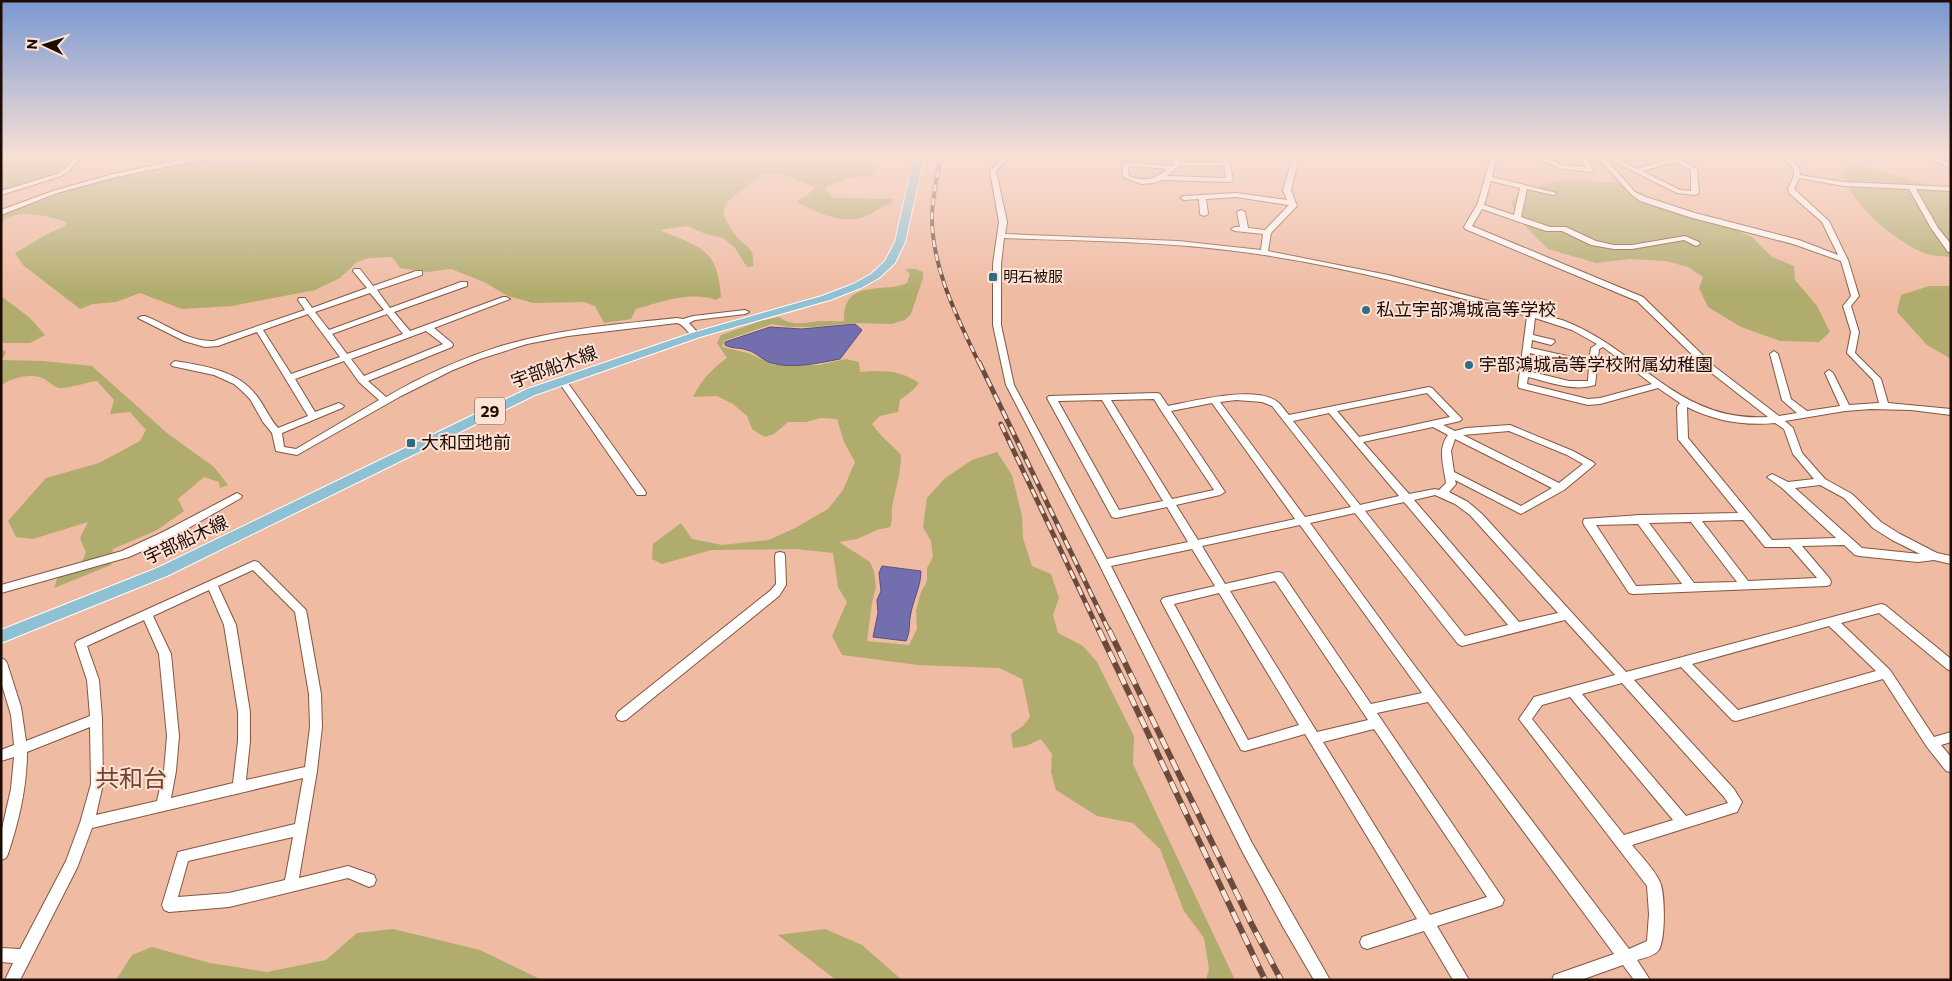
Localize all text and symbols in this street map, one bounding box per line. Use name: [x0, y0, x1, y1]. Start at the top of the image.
north arrow: [20, 20, 70, 70]
text: N: [23, 38, 40, 50]
place label: 明石被服: [1003, 267, 1063, 285]
marker: 明石被服: [987, 271, 999, 283]
place label: 私立宇部鴻城高等学校: [1376, 298, 1556, 320]
marker: 私立宇部鴻城高等学校: [1360, 304, 1372, 316]
street label: 宇部船木線: [508, 340, 600, 392]
place label: 宇部鴻城高等学校附属幼稚園: [1479, 353, 1713, 375]
marker: 宇部鴻城高等学校附属幼稚園: [1463, 359, 1475, 371]
road number: 29: [475, 398, 505, 424]
place label: 大和団地前: [421, 431, 511, 453]
marker: 大和団地前: [405, 437, 417, 449]
street label: 宇部船木線: [140, 510, 231, 568]
district label: 共和台: [95, 763, 167, 792]

